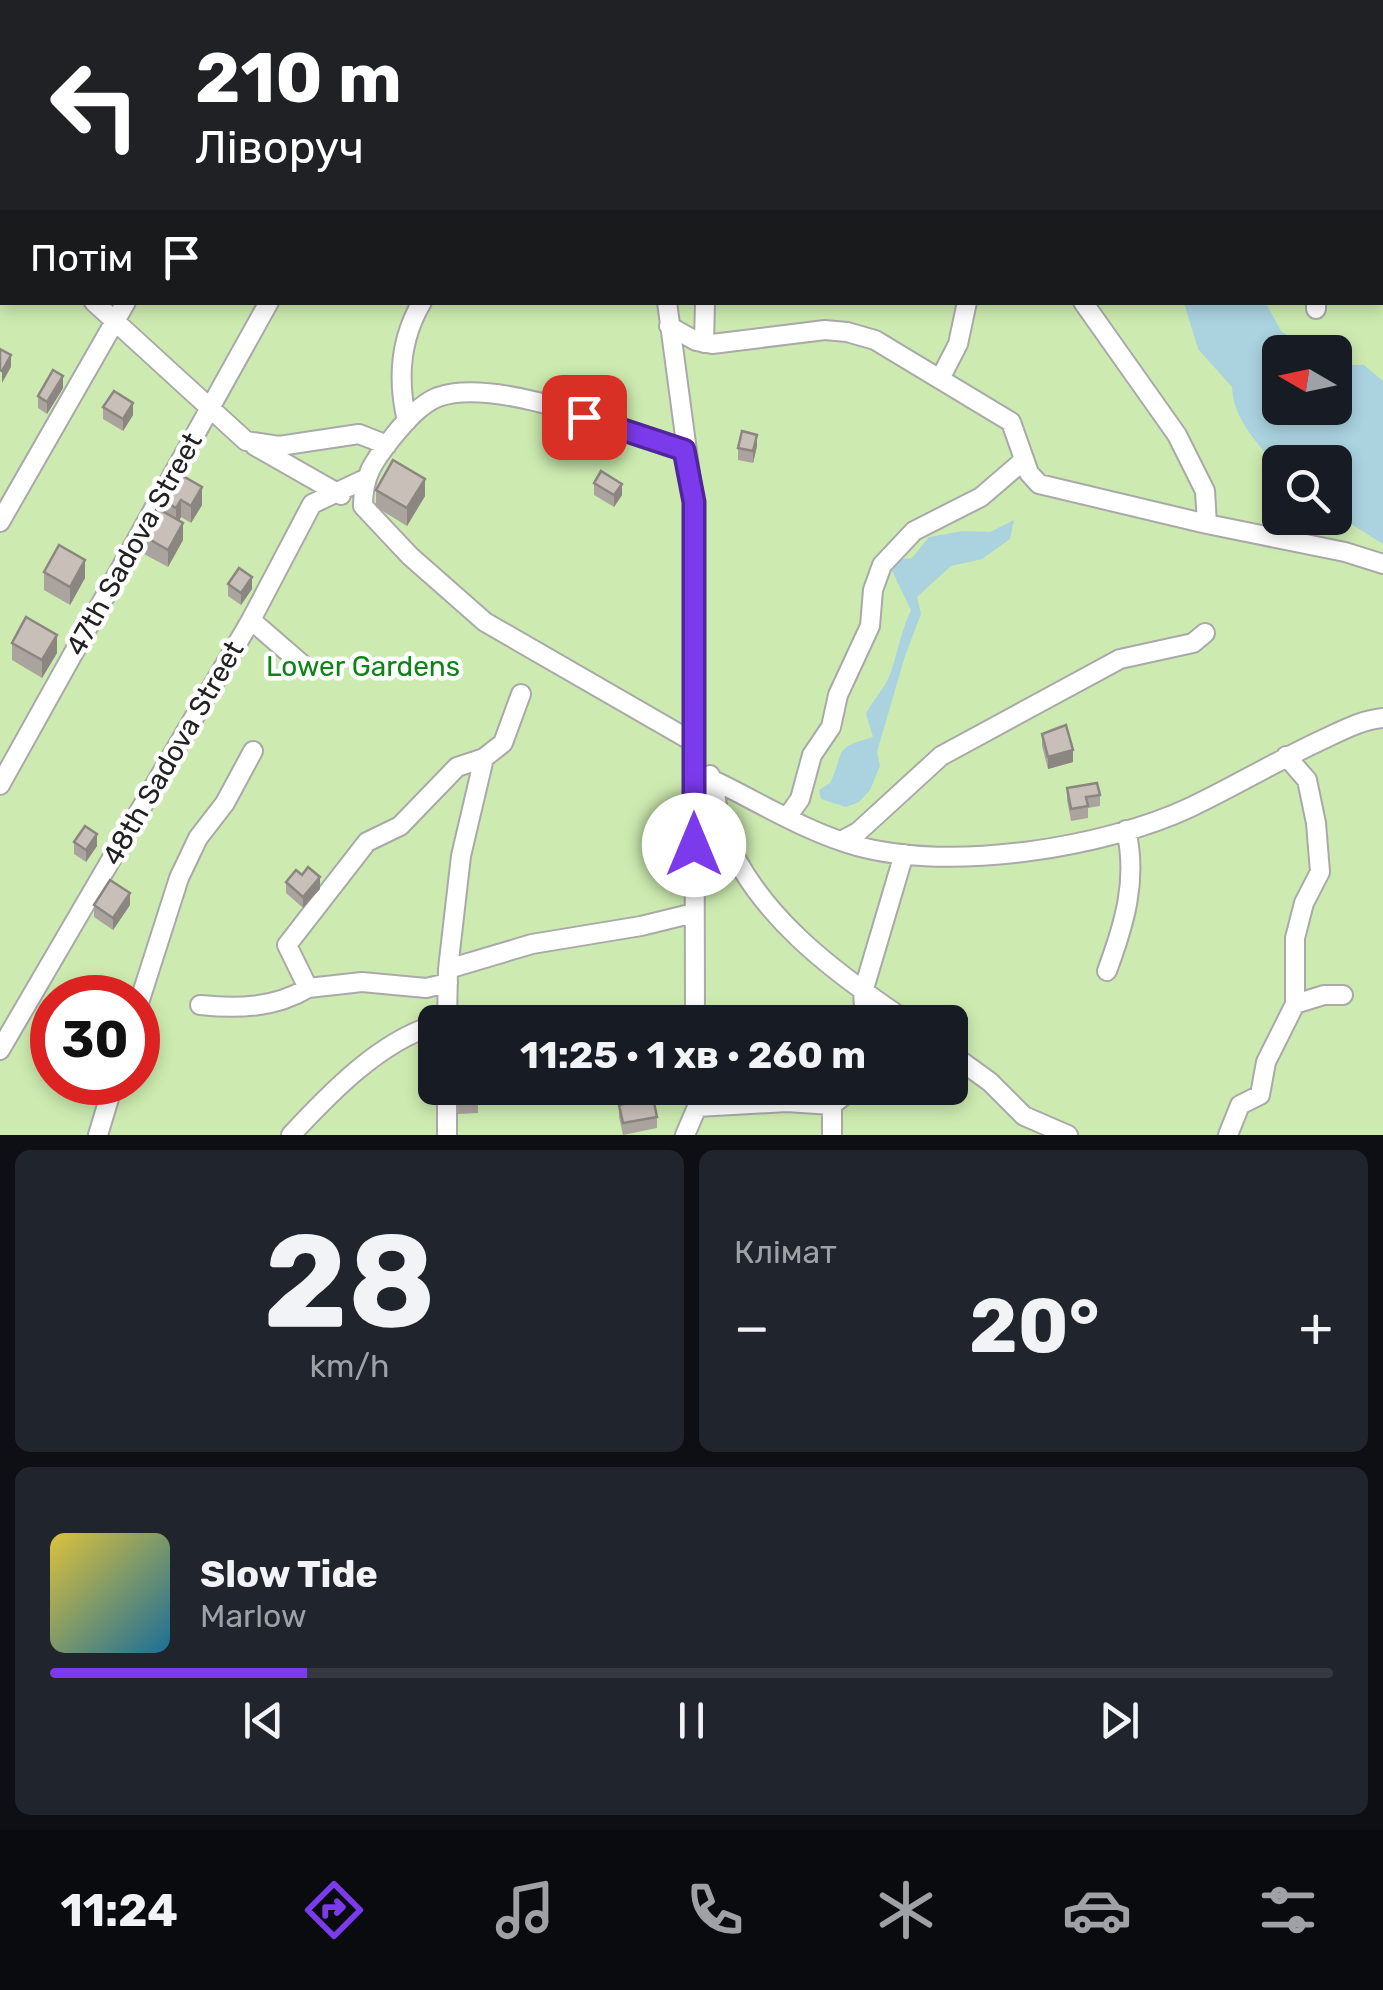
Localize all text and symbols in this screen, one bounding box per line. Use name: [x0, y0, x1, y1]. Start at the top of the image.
text: 210 m: [195, 37, 402, 120]
icon: left: [30, 40, 160, 170]
text: Ліворуч: [195, 121, 364, 174]
icon: arrive: [154, 230, 209, 285]
text: Потім: [30, 235, 134, 281]
north arrow: [1262, 335, 1352, 425]
map controls: [1262, 335, 1352, 535]
pin: [542, 375, 627, 460]
icon: arrive: [557, 390, 612, 445]
street label: 47th Sadova Street: [59, 427, 209, 661]
button: search: [1262, 445, 1352, 535]
street label: 48th Sadova Street: [95, 635, 251, 871]
park label: Lower Gardens: [266, 650, 460, 683]
position arrow: [642, 793, 746, 897]
speed limit sign: 30: [30, 975, 160, 1105]
text: 11:25 · 1 хв · 260 m: [520, 1032, 866, 1078]
text: 28: [263, 1204, 436, 1359]
text: Клімат: [734, 1233, 837, 1271]
text: 20°: [969, 1282, 1100, 1371]
text: −: [734, 1295, 770, 1360]
text: +: [1299, 1295, 1333, 1360]
text: km/h: [310, 1347, 389, 1385]
text: Slow Tide: [200, 1551, 378, 1597]
text: Marlow: [200, 1597, 307, 1635]
icon: previous: [236, 1693, 291, 1748]
icon: pause: [664, 1693, 719, 1748]
icon: next: [1092, 1693, 1147, 1748]
icon: directions: [299, 1875, 369, 1945]
icon: music: [490, 1875, 560, 1945]
icon: phone: [680, 1875, 750, 1945]
icon: climate: [871, 1875, 941, 1945]
icon: car: [1062, 1875, 1132, 1945]
icon: filters: [1253, 1875, 1323, 1945]
text: 11:24: [60, 1884, 178, 1937]

